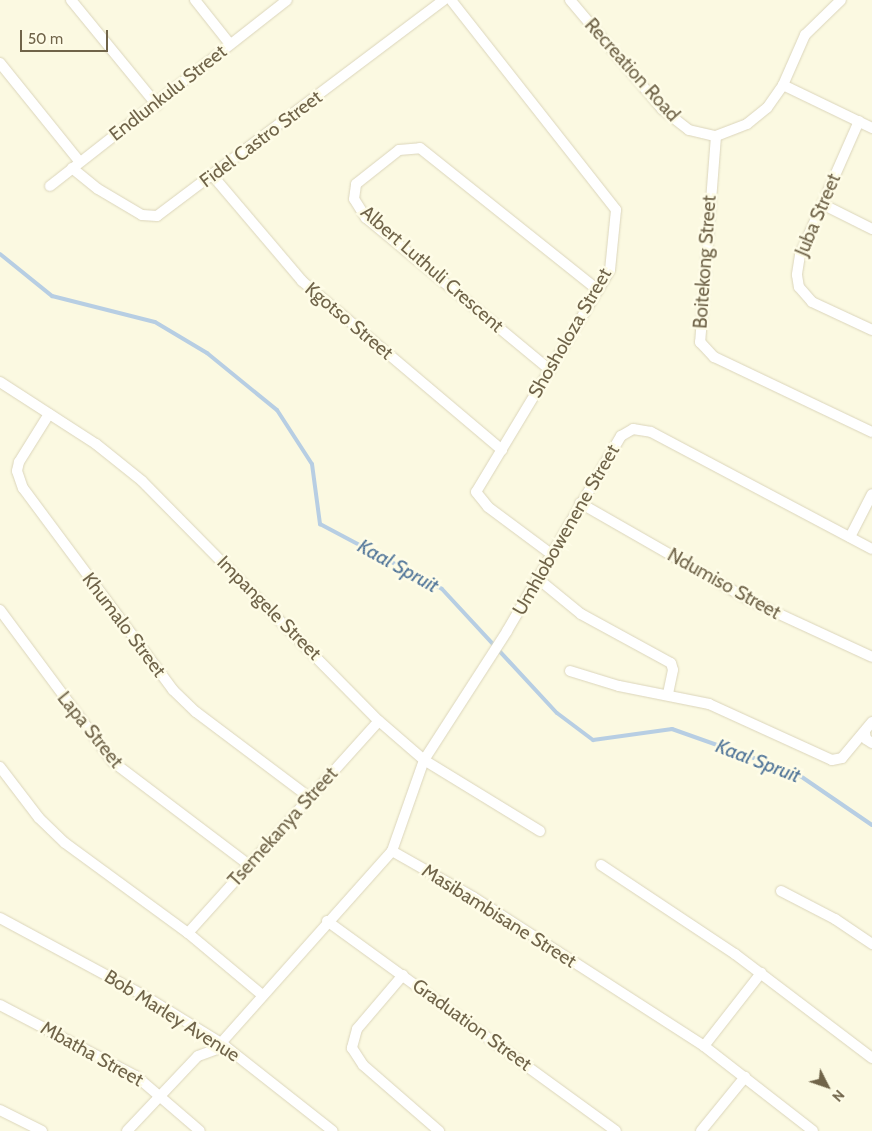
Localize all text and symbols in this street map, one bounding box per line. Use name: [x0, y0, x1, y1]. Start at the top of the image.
street label: Recreation Road: [580, 14, 684, 126]
scale bar: [22, 20, 110, 52]
text: 50 m: [28, 30, 63, 48]
street label: Endlunkulu Street: [105, 40, 231, 146]
street label: Fidel Castro Street: [195, 86, 327, 192]
street label: Juba Street: [790, 170, 846, 260]
street label: Boitekong Street: [689, 195, 721, 329]
street label: Albert Luthuli Crescent: [356, 201, 508, 337]
street label: Shosholoza Street: [524, 264, 616, 402]
street label: Kgotso Street: [300, 278, 398, 364]
street label: Umhlobowenene Street: [508, 441, 624, 619]
water label: Kaal Spruit: [353, 534, 443, 598]
street label: Ndumiso Street: [663, 544, 785, 624]
street label: Impangele Street: [212, 551, 326, 665]
street label: Khumalo Street: [77, 568, 171, 682]
street label: Lapa Street: [52, 687, 128, 773]
water label: Kaal Spruit: [712, 734, 804, 788]
street label: Tsemekanya Street: [223, 763, 343, 891]
street label: Masibambisane Street: [418, 859, 580, 973]
street label: Bob Marley Avenue: [100, 965, 244, 1067]
street label: Graduation Street: [408, 974, 536, 1076]
street label: Mbatha Street: [37, 1016, 147, 1092]
north arrow: [802, 1061, 852, 1111]
text: N: [828, 1086, 848, 1105]

